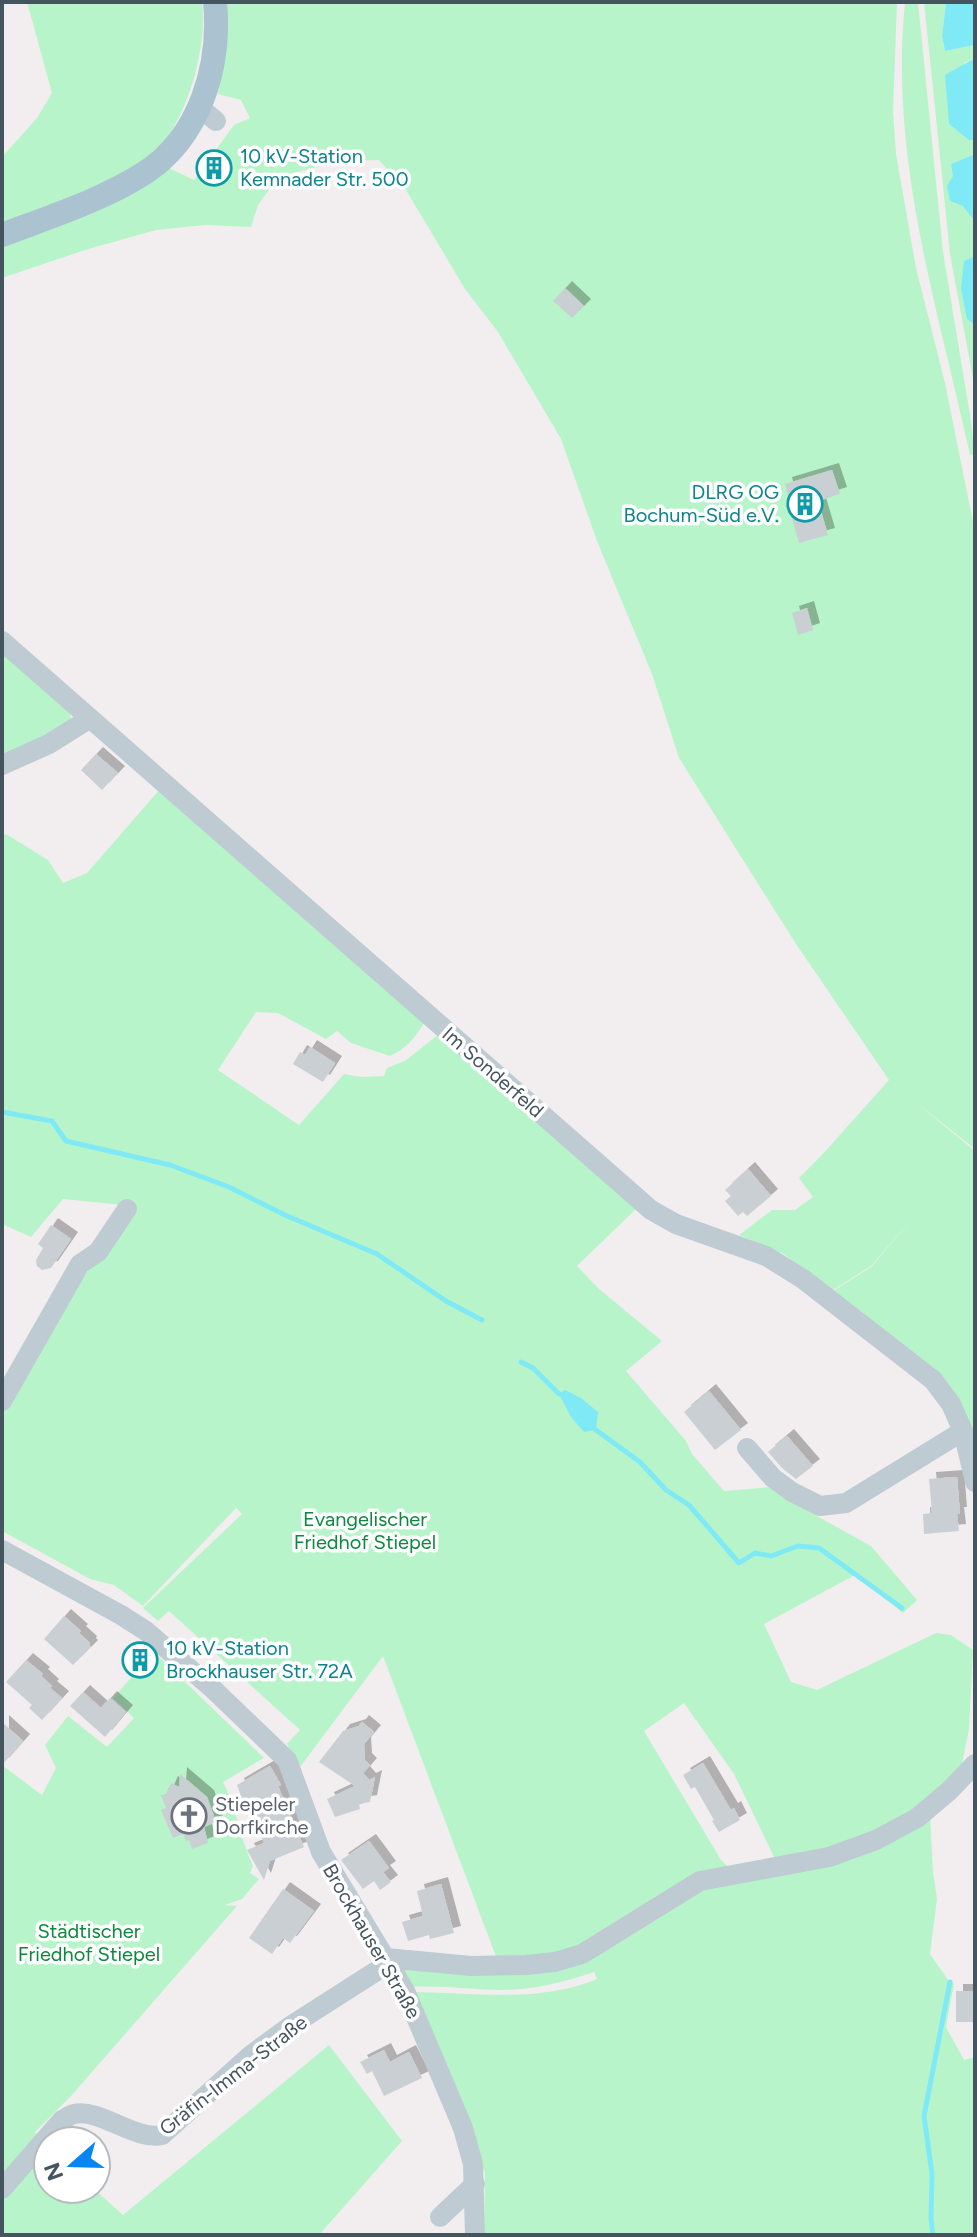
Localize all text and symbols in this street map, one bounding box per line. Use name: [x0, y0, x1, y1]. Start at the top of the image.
place label: 10 kV-Station Kemnader Str. 500: [240, 144, 409, 191]
building icon: 10 kV-Station Kemnader Str. 500: [195, 149, 233, 187]
place label: DLRG OG Bochum-Süd e.V.: [623, 480, 779, 527]
building icon: DLRG OG Bochum-Süd e.V.: [786, 485, 824, 523]
street label: Im Sonderfeld: [438, 1022, 548, 1122]
park label: Evangelischer Friedhof Stiepel: [294, 1507, 436, 1554]
place label: 10 kV-Station Brockhauser Str. 72A: [166, 1636, 353, 1683]
building icon: 10 kV-Station Brockhauser Str. 72A: [121, 1641, 159, 1679]
place label: Stiepeler Dorfkirche: [215, 1792, 309, 1839]
church icon: Stiepeler Dorfkirche: [170, 1797, 208, 1835]
street label: Brockhauser Straße: [318, 1859, 426, 2023]
park label: Städtischer Friedhof Stiepel: [18, 1919, 160, 1966]
street label: Gräfin-Imma-Straße: [154, 2010, 312, 2140]
north arrow: [32, 2125, 112, 2205]
text: N: [38, 2159, 69, 2184]

